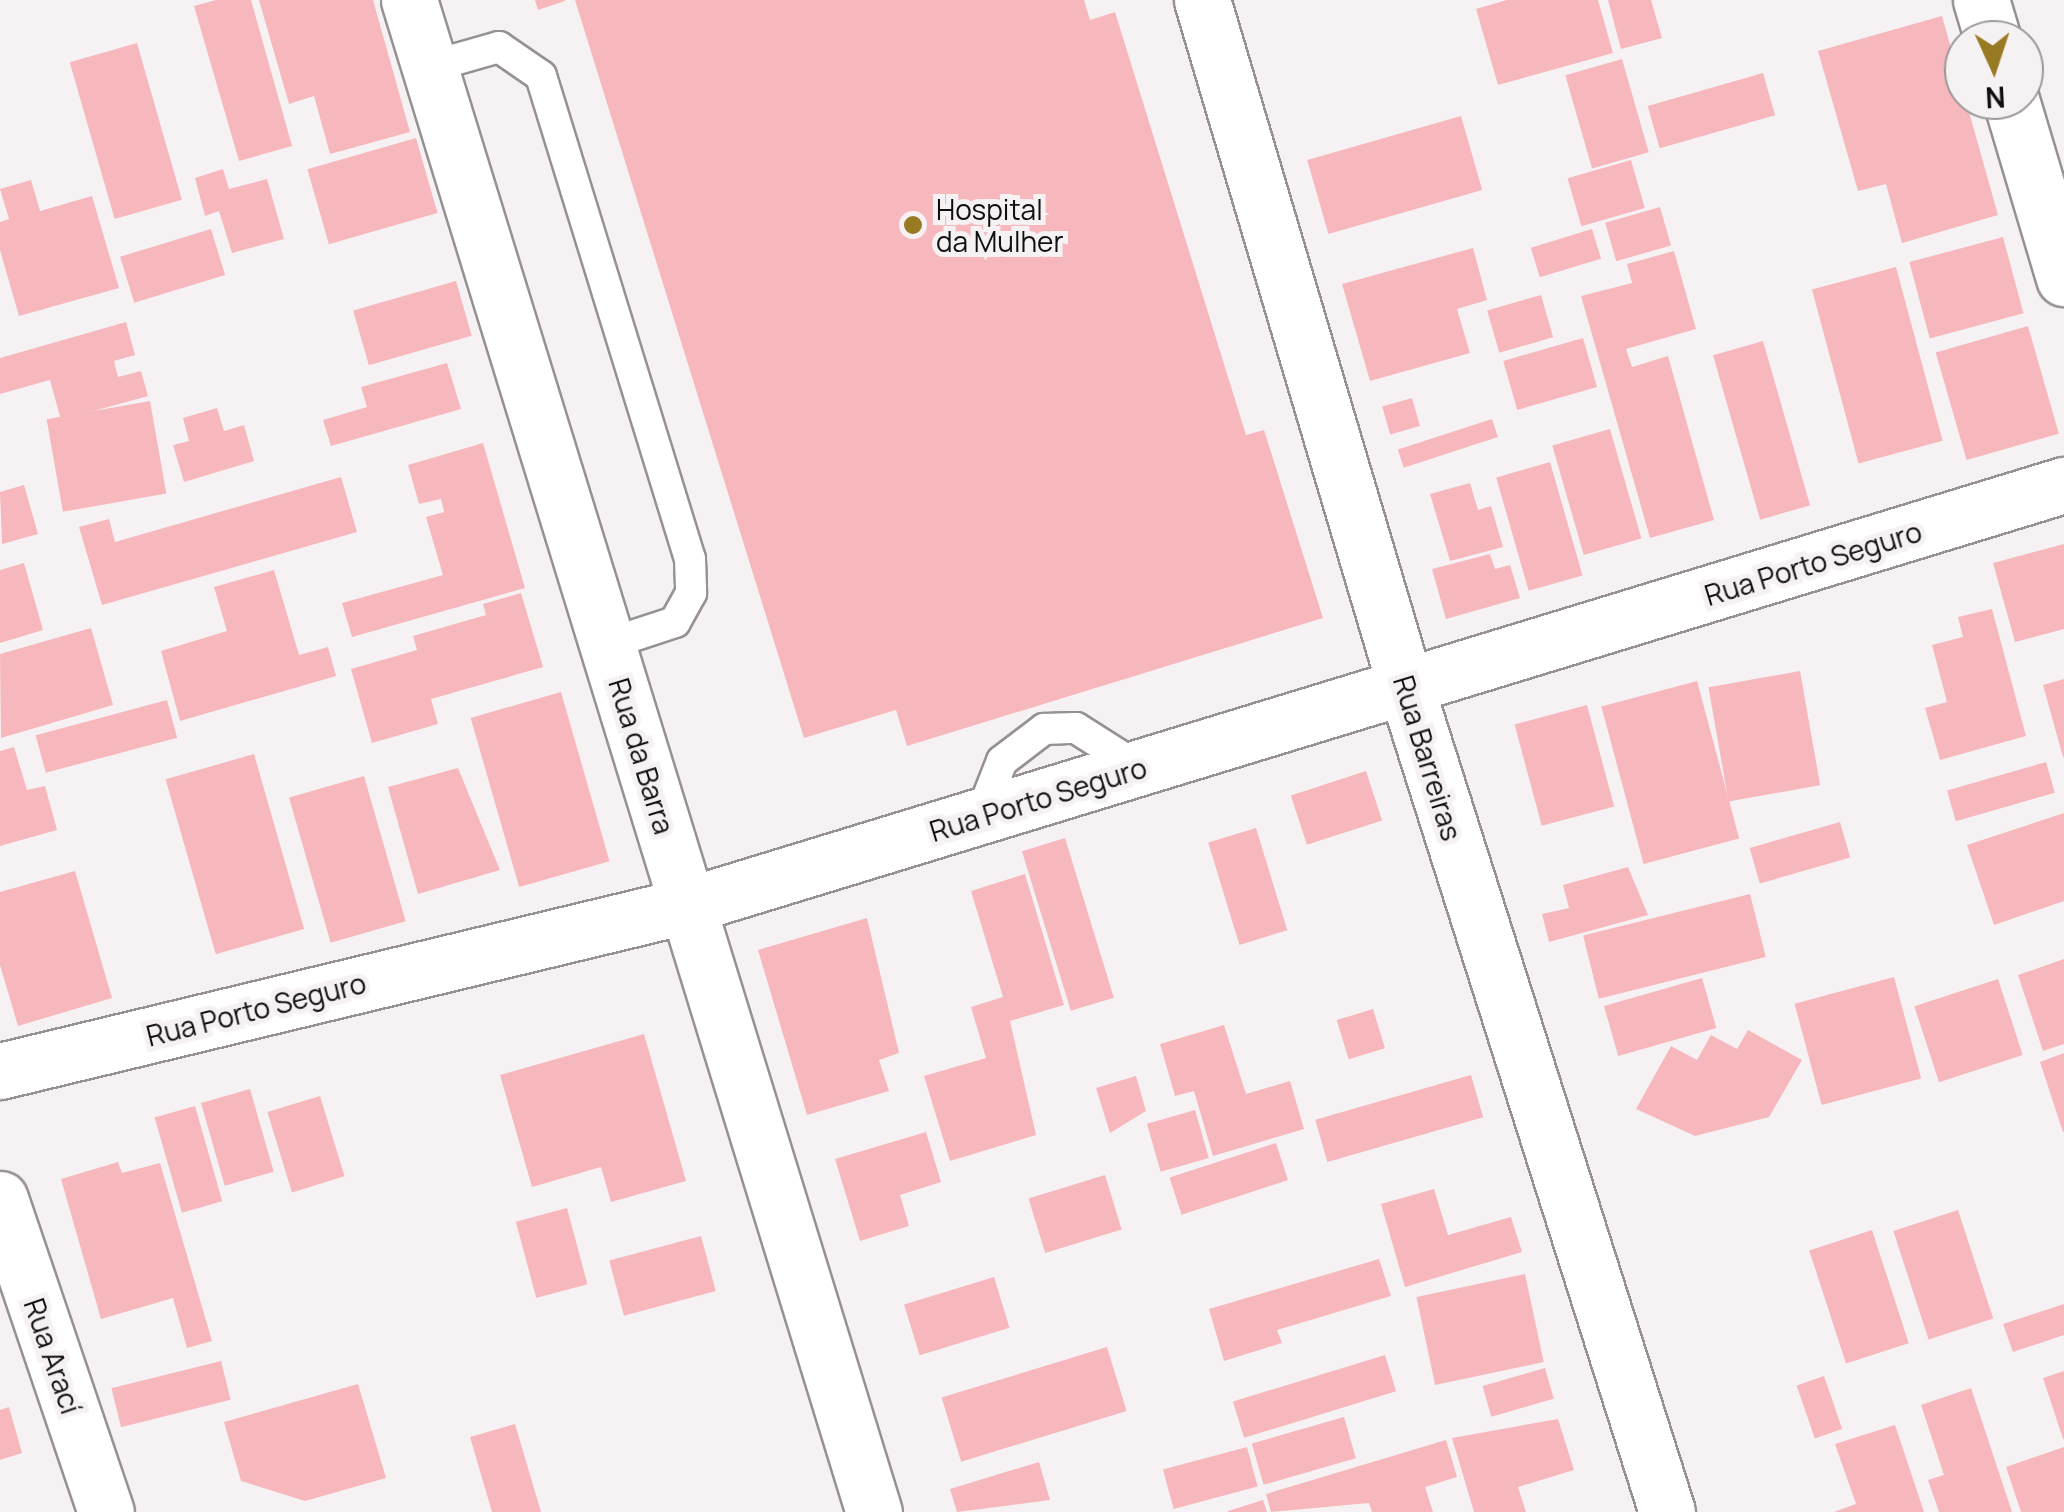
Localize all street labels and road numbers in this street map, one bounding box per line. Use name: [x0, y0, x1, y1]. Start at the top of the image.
street label: Rua Porto Seguro: [1701, 514, 1925, 612]
street label: Rua Barreiras: [1387, 671, 1469, 845]
street label: Rua da Barra: [602, 674, 682, 838]
street label: Rua Porto Seguro: [926, 750, 1150, 848]
street label: Rua Porto Seguro: [143, 965, 369, 1053]
street label: Rua Arací: [18, 1294, 88, 1418]

